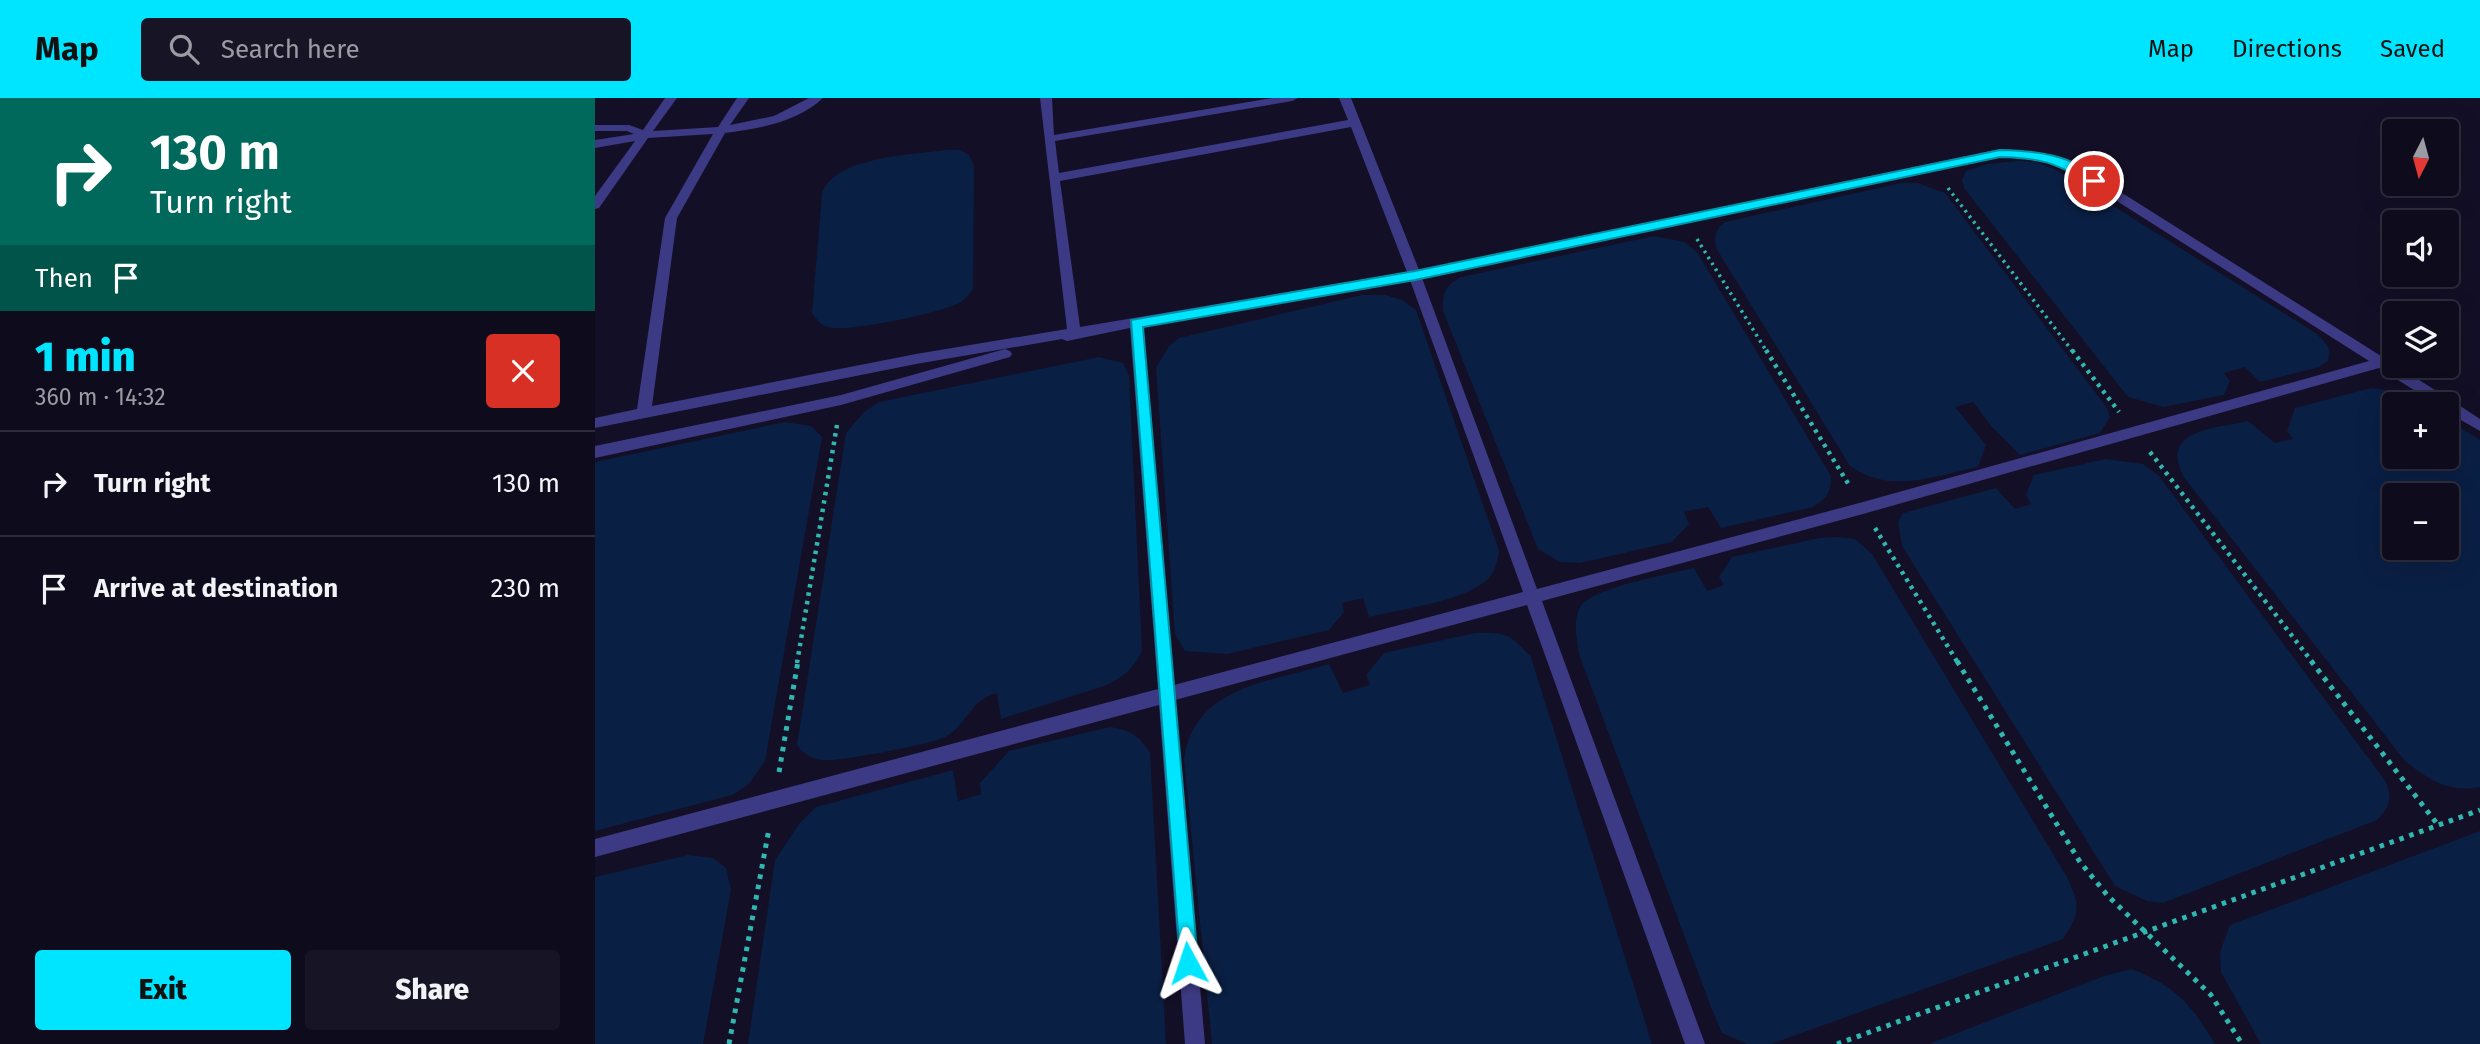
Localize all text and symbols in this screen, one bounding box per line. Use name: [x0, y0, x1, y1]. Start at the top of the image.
search box: [141, 18, 631, 81]
text: Map: [35, 29, 99, 69]
icon: search: [165, 30, 203, 68]
text: Search here: [221, 34, 360, 65]
text: Map: [2148, 35, 2194, 63]
text: Directions: [2232, 35, 2342, 63]
text: Saved: [2380, 35, 2445, 63]
north arrow: [2382, 119, 2459, 196]
map controls: [2382, 119, 2459, 560]
text: 130 m: [150, 123, 280, 182]
icon: right: [35, 126, 126, 217]
pin: [2064, 151, 2124, 211]
icon: arrive: [2075, 162, 2113, 200]
text: Turn right: [150, 183, 292, 221]
button: sound: [2382, 210, 2459, 287]
icon: arrive: [107, 259, 145, 297]
text: Then: [35, 263, 93, 294]
button: layers: [2382, 301, 2459, 378]
text: 1 min: [35, 332, 136, 382]
button: close: [486, 334, 560, 408]
text: 360 m · 14:32: [35, 383, 166, 411]
button: +: [2382, 392, 2459, 469]
icon: right: [35, 465, 73, 503]
text: Turn right: [94, 468, 211, 499]
text: 130 m: [492, 468, 560, 499]
button: −: [2382, 483, 2459, 560]
icon: arrive: [35, 570, 73, 608]
text: Arrive at destination: [94, 573, 338, 604]
text: 230 m: [491, 573, 560, 604]
position arrow: [1151, 926, 1225, 1000]
button: Exit: [35, 950, 291, 1030]
button: Share: [305, 950, 560, 1030]

